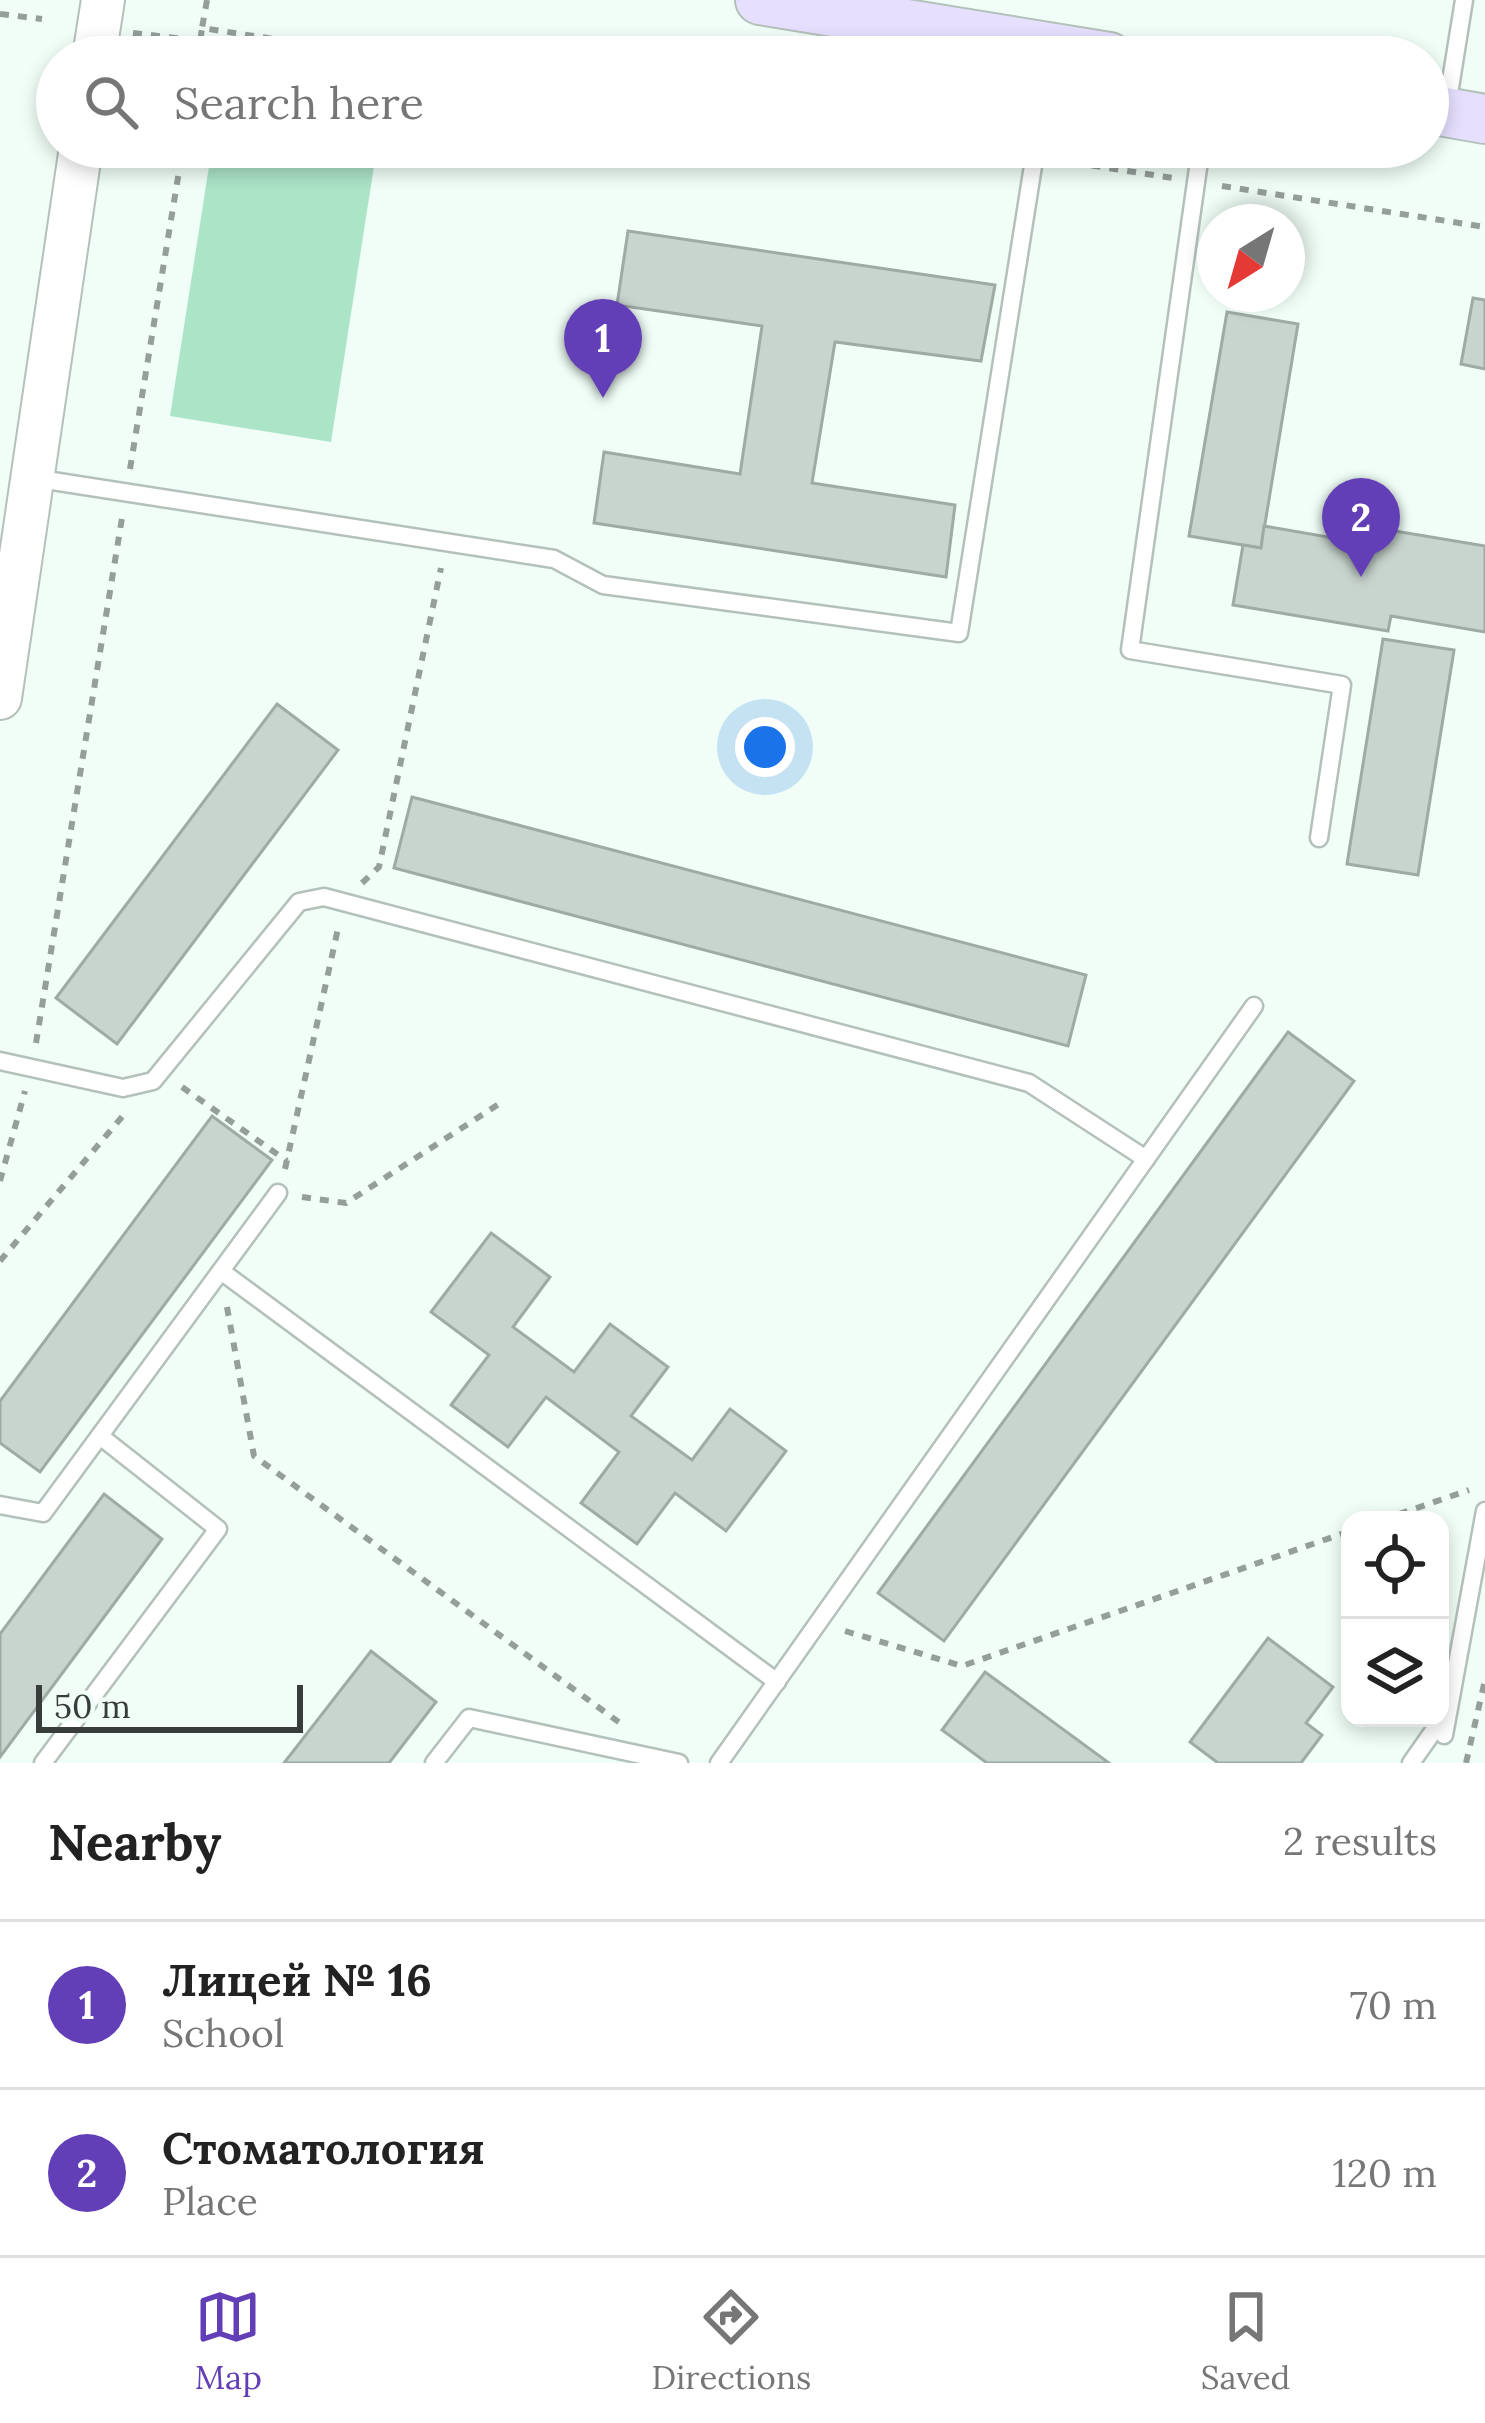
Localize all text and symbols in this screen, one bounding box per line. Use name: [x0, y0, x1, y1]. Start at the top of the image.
search box: [36, 36, 1449, 168]
icon: search: [78, 69, 144, 135]
text: Search here: [174, 74, 424, 131]
north arrow: [1197, 204, 1305, 312]
pin: 1: [564, 299, 642, 398]
pin: 2: [1322, 478, 1400, 577]
your location: [735, 717, 795, 777]
map controls: [1341, 1511, 1449, 1727]
button: locate: [1341, 1511, 1449, 1619]
button: layers: [1341, 1619, 1449, 1727]
scale bar: [36, 1679, 303, 1732]
text: 50 m: [54, 1685, 131, 1727]
text: Nearby: [48, 1809, 221, 1874]
text: 2 results: [1283, 1816, 1437, 1866]
text: Лицей № 16: [162, 1951, 432, 2008]
text: 1: [79, 1980, 95, 2030]
text: 70 m: [1350, 1980, 1437, 2030]
text: School: [162, 2008, 284, 2058]
text: Стоматология: [162, 2119, 485, 2176]
text: 2: [77, 2148, 97, 2198]
text: 120 m: [1333, 2148, 1437, 2198]
text: Place: [162, 2176, 258, 2226]
tab: Map: [195, 2284, 262, 2398]
tab: Directions: [652, 2284, 811, 2398]
tab: Saved: [1201, 2284, 1290, 2398]

